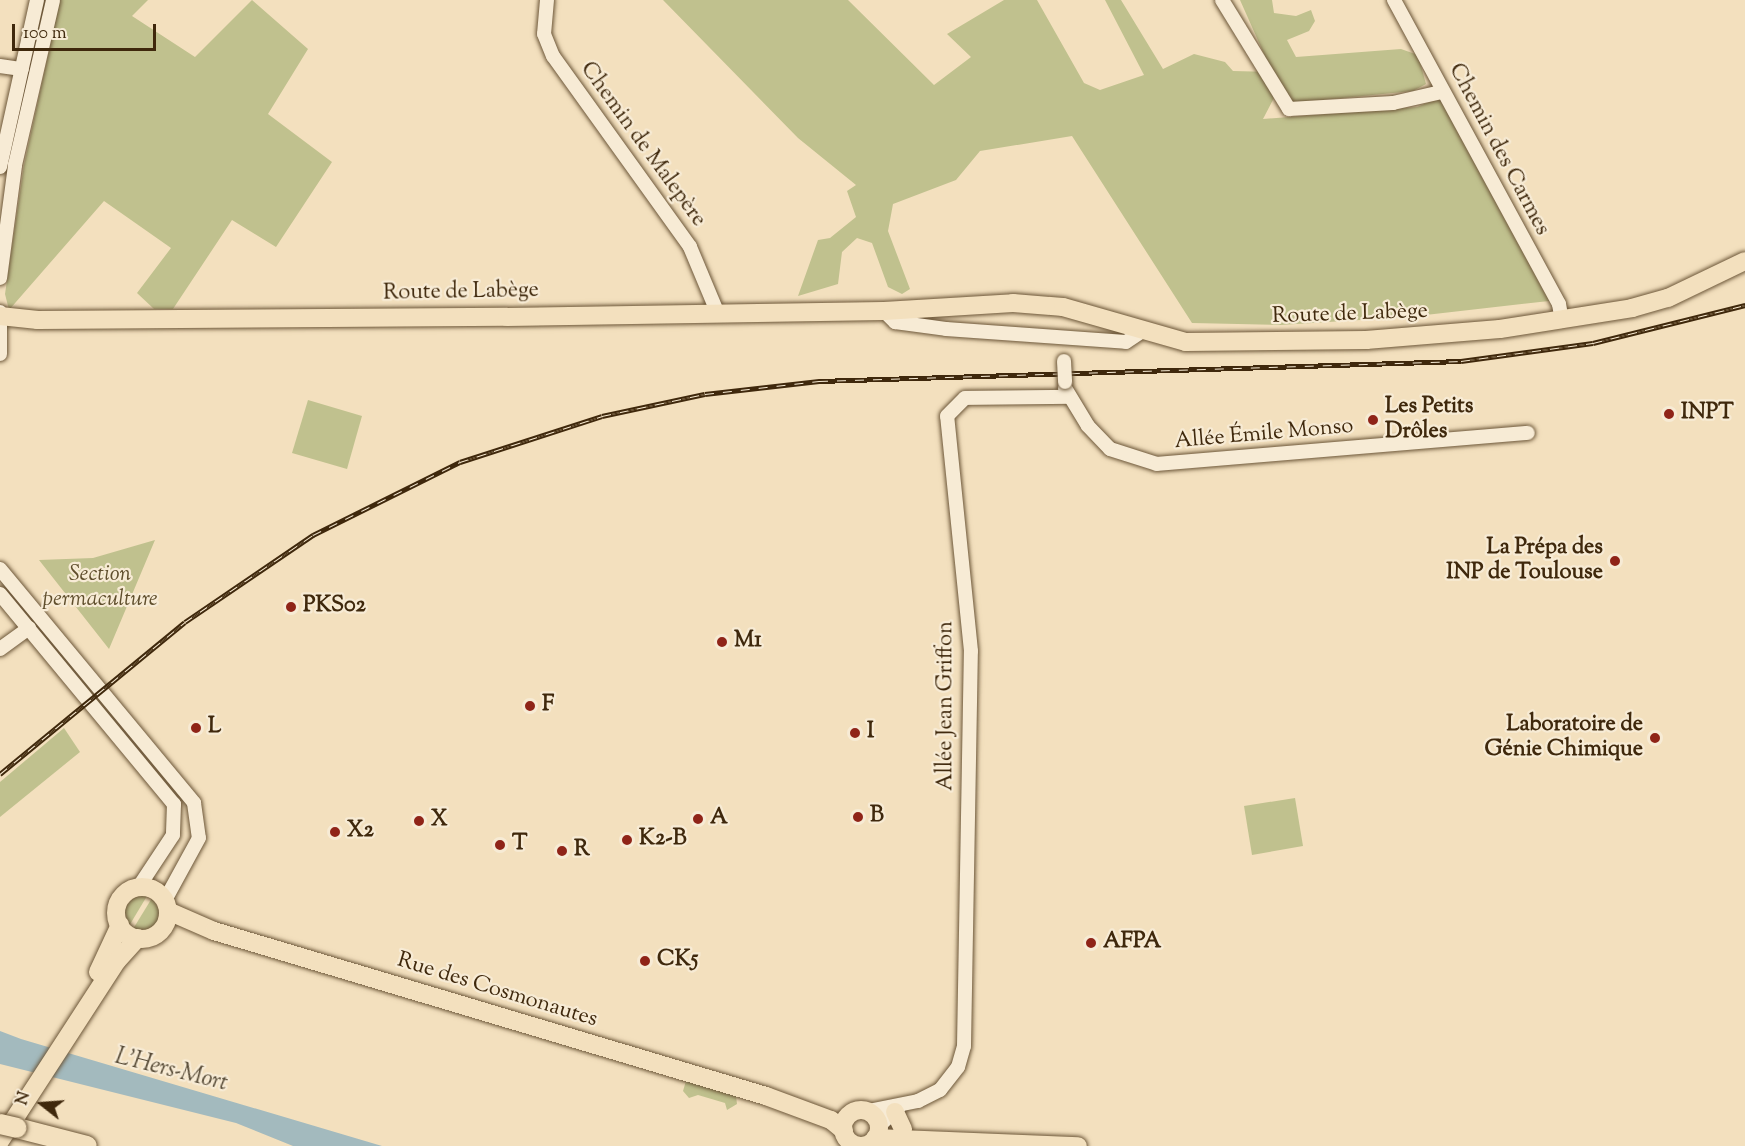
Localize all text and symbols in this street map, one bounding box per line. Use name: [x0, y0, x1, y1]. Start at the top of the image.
scale bar: [15, 12, 159, 50]
text: 100 m: [23, 21, 67, 47]
street label: Chemin de Malepère: [573, 57, 711, 233]
street label: Chemin des Carmes: [1442, 59, 1554, 241]
street label: Route de Labège: [383, 278, 539, 308]
street label: Route de Labège: [1272, 299, 1428, 331]
place label: Les Petits Drôles: [1385, 394, 1473, 446]
place label: INPT: [1681, 401, 1734, 427]
marker: INPT: [1662, 407, 1676, 421]
marker: Les Petits Drôles: [1366, 413, 1380, 427]
street label: Allée Émile Monso: [1174, 414, 1354, 456]
place label: La Prépa des INP de Toulouse: [1446, 535, 1603, 586]
marker: La Prépa des INP de Toulouse: [1608, 554, 1622, 568]
park label: Section permaculture: [42, 562, 158, 614]
place label: PKS02: [303, 594, 366, 620]
marker: PKS02: [284, 600, 298, 614]
street label: Allée Jean Griffon: [934, 621, 960, 791]
place label: M1: [734, 629, 762, 655]
marker: M1: [715, 635, 729, 649]
place label: F: [542, 693, 554, 719]
marker: F: [523, 699, 537, 713]
place label: Laboratoire de Génie Chimique: [1484, 712, 1643, 764]
place label: L: [208, 715, 221, 741]
place label: I: [867, 720, 874, 746]
marker: L: [189, 721, 203, 735]
marker: I: [848, 726, 862, 740]
marker: Laboratoire de Génie Chimique: [1648, 731, 1662, 745]
place label: B: [870, 804, 884, 830]
place label: A: [710, 806, 728, 832]
place label: X: [431, 808, 448, 834]
marker: B: [851, 810, 865, 824]
marker: A: [691, 812, 705, 826]
marker: X: [412, 814, 426, 828]
place label: X2: [347, 819, 374, 845]
marker: X2: [328, 825, 342, 839]
place label: K2-B: [639, 827, 687, 853]
place label: T: [512, 832, 527, 858]
marker: K2-B: [620, 833, 634, 847]
marker: T: [493, 838, 507, 852]
place label: R: [574, 838, 590, 864]
marker: R: [555, 844, 569, 858]
place label: AFPA: [1103, 930, 1161, 956]
marker: AFPA: [1084, 936, 1098, 950]
street label: Rue des Cosmonautes: [394, 948, 600, 1034]
place label: CK5: [657, 948, 698, 974]
marker: CK5: [638, 954, 652, 968]
water label: L'Hers-Mort: [112, 1043, 230, 1099]
north arrow: [12, 1074, 72, 1134]
text: N: [11, 1089, 37, 1108]

